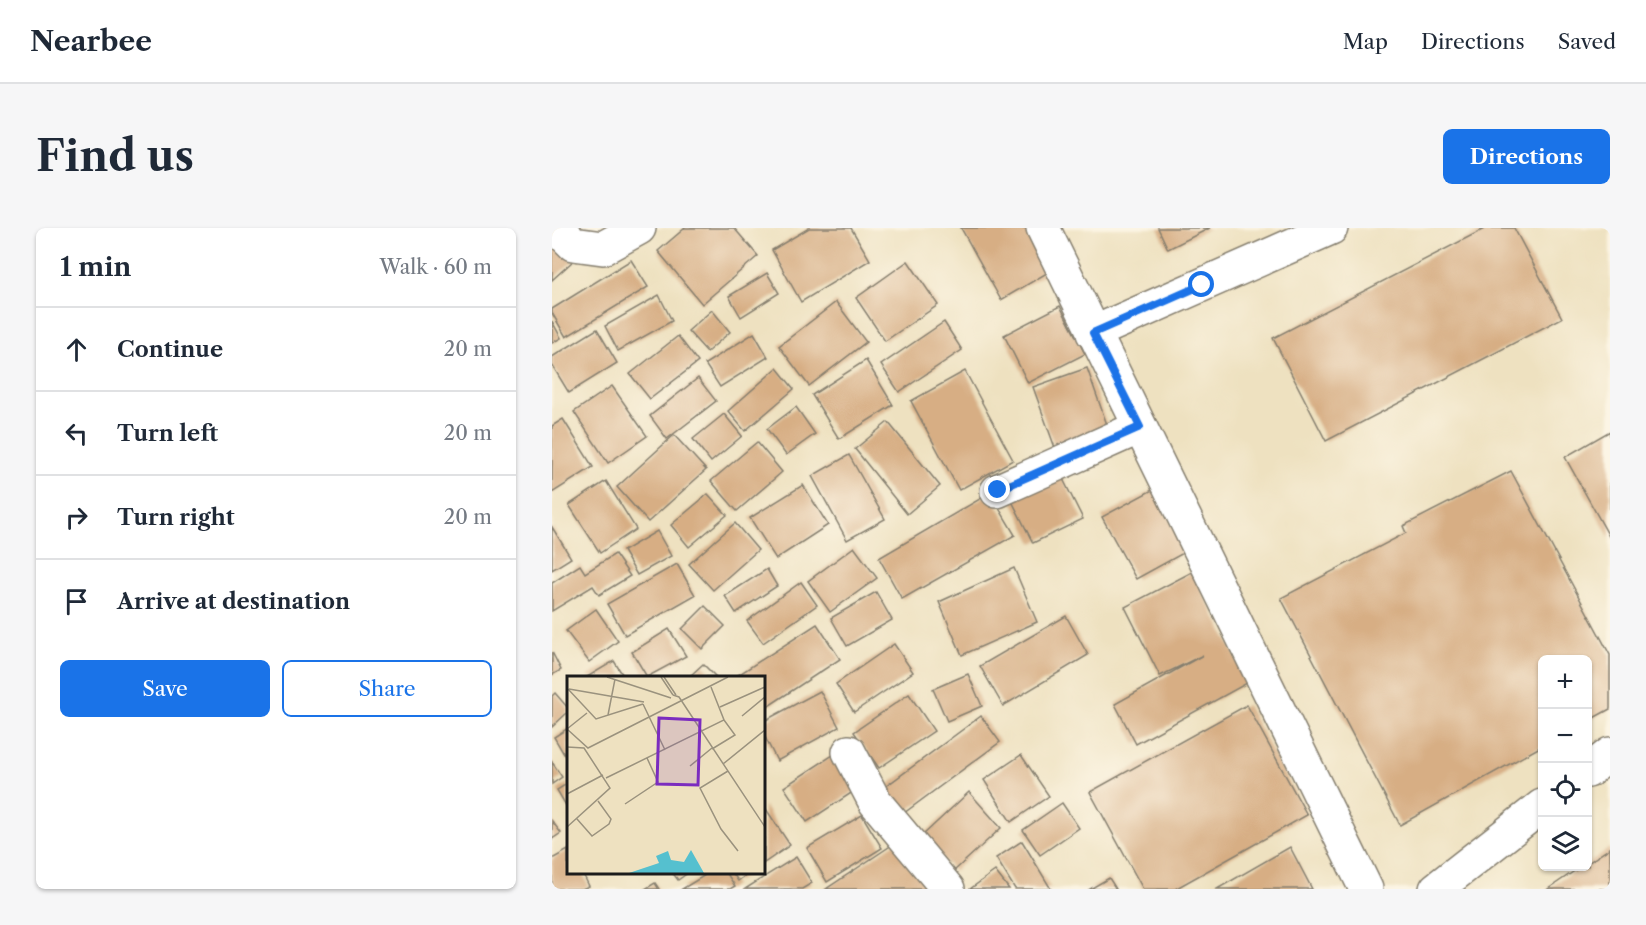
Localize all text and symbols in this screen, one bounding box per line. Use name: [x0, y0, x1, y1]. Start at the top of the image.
text: Nearbee: [30, 24, 152, 58]
text: Map: [1343, 29, 1388, 54]
text: Directions: [1421, 29, 1525, 54]
text: Saved: [1558, 29, 1616, 54]
button: Directions: [1443, 129, 1610, 184]
text: Find us: [36, 130, 194, 182]
text: 1 min: [60, 251, 131, 283]
text: Walk · 60 m: [380, 255, 492, 279]
route start: [1188, 271, 1214, 297]
icon: ahead: [60, 333, 93, 366]
text: Continue: [117, 336, 223, 363]
text: 20 m: [444, 337, 492, 361]
icon: left: [60, 417, 93, 450]
text: Turn left: [117, 420, 218, 447]
text: 20 m: [444, 421, 492, 445]
route end: [984, 476, 1010, 502]
icon: right: [60, 501, 93, 534]
text: Turn right: [117, 504, 235, 531]
text: 20 m: [444, 505, 492, 529]
icon: arrive: [60, 585, 93, 618]
text: Arrive at destination: [117, 588, 350, 615]
map controls: [1538, 655, 1592, 871]
button: +: [1538, 655, 1592, 709]
button: Save: [60, 660, 270, 717]
button: Share: [282, 660, 492, 717]
inset map: [567, 676, 765, 874]
button: −: [1538, 709, 1592, 763]
button: locate: [1538, 763, 1592, 817]
button: layers: [1538, 817, 1592, 871]

